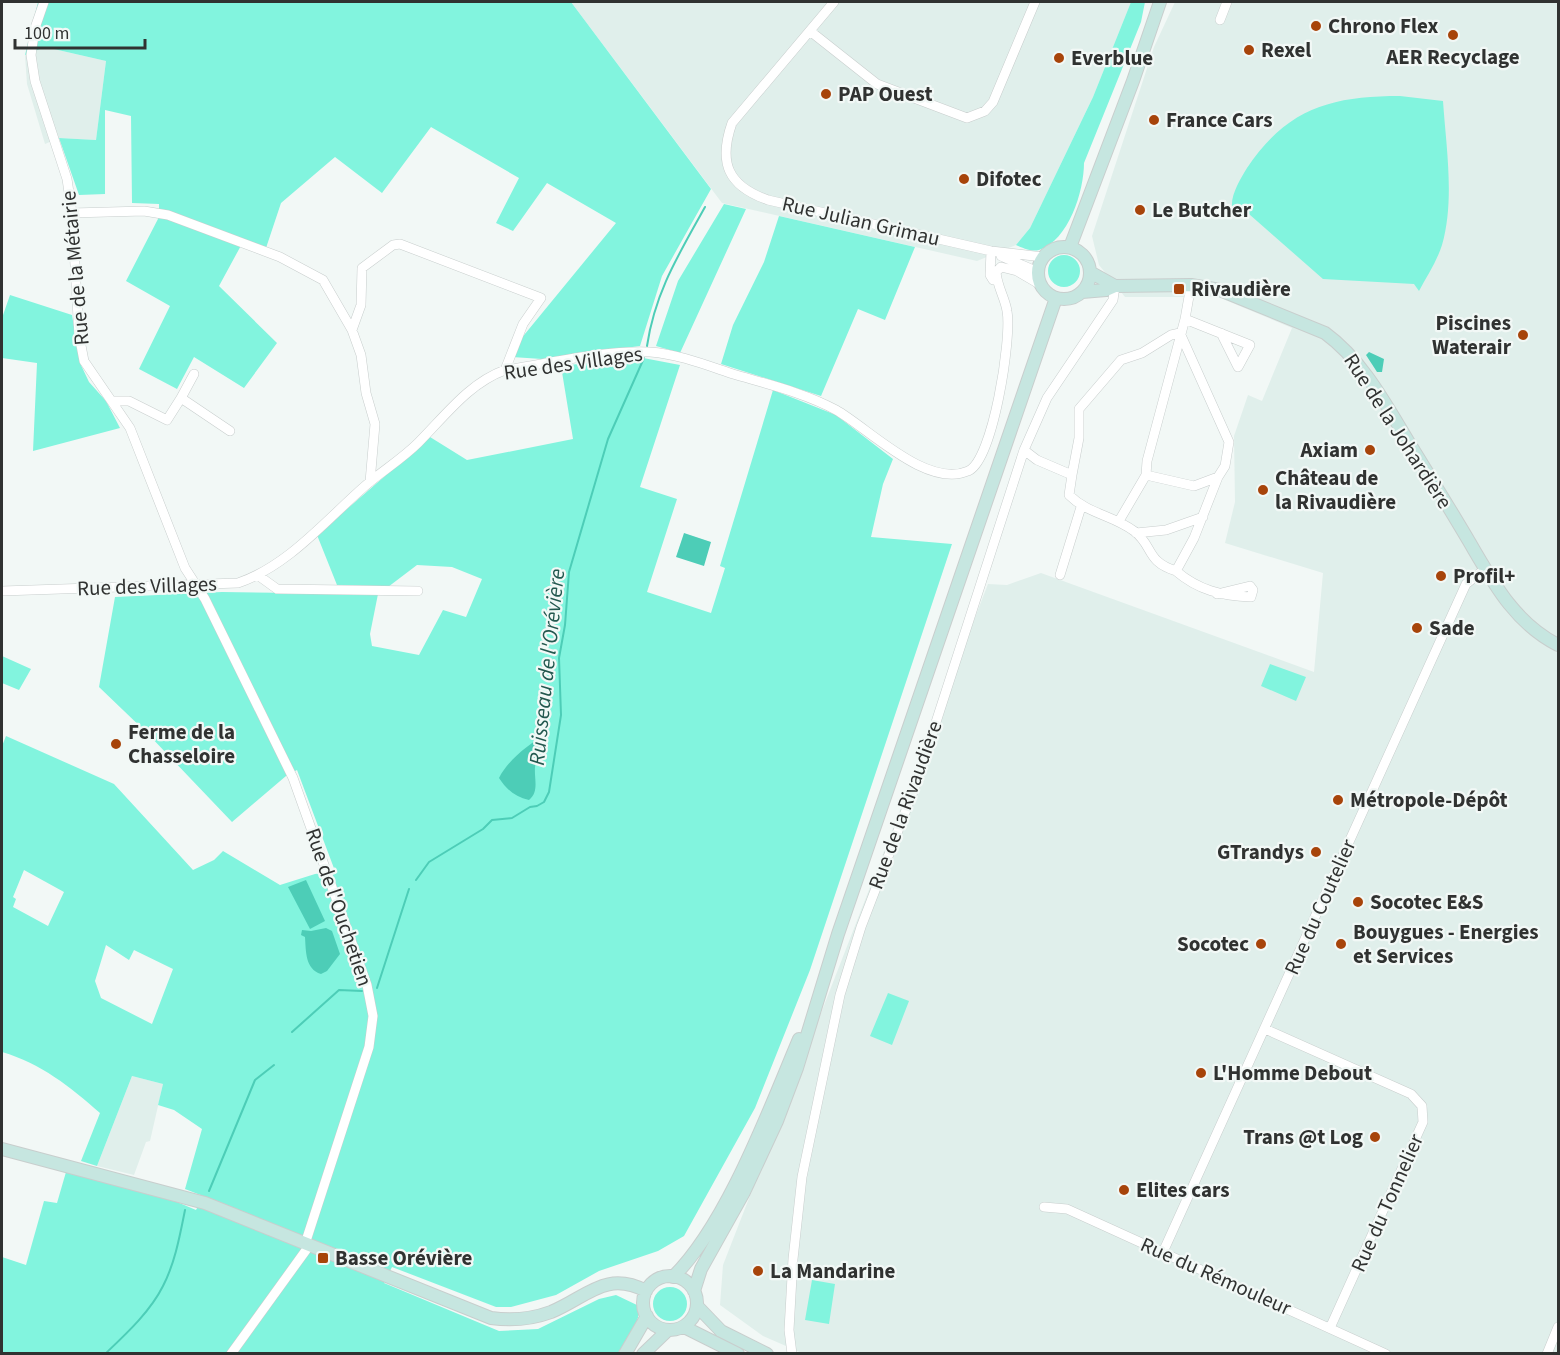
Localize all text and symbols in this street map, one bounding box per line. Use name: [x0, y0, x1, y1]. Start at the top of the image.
place label: Chrono Flex: [1328, 11, 1438, 41]
scale bar: [15, 12, 146, 50]
marker: Chrono Flex: [1309, 19, 1323, 33]
text: 100 m: [24, 21, 69, 46]
marker: AER Recyclage: [1446, 28, 1460, 42]
place label: Rexel: [1261, 35, 1311, 65]
place label: AER Recyclage: [1385, 42, 1520, 72]
place label: Everblue: [1071, 43, 1153, 73]
marker: Rexel: [1242, 43, 1256, 57]
marker: Everblue: [1052, 51, 1066, 65]
place label: PAP Ouest: [838, 79, 932, 109]
marker: PAP Ouest: [819, 87, 833, 101]
place label: France Cars: [1166, 105, 1273, 135]
marker: France Cars: [1147, 113, 1161, 127]
place label: Difotec: [976, 164, 1042, 194]
marker: Difotec: [957, 172, 971, 186]
street label: Rue Julian Grimau: [779, 188, 943, 254]
street label: Rue de la Métairie: [53, 189, 97, 347]
place label: Le Butcher: [1152, 195, 1252, 225]
marker: Le Butcher: [1133, 203, 1147, 217]
place label: Rivaudière: [1191, 274, 1291, 304]
marker: Rivaudière: [1172, 282, 1186, 296]
place label: Piscines Waterair: [1432, 308, 1512, 362]
marker: Piscines Waterair: [1516, 328, 1530, 342]
street label: Rue des Villages: [502, 338, 645, 388]
street label: Rue de la Johardière: [1336, 347, 1460, 515]
place label: Axiam: [1299, 435, 1358, 465]
marker: Axiam: [1363, 443, 1377, 457]
place label: Château de la Rivaudière: [1275, 463, 1396, 517]
marker: Château de la Rivaudière: [1256, 483, 1270, 497]
place label: Profil+: [1453, 561, 1515, 591]
water label: Ruisseau de l'Orévière: [521, 567, 573, 767]
street label: Rue des Villages: [77, 569, 218, 603]
marker: Profil+: [1434, 569, 1448, 583]
place label: Sade: [1429, 613, 1475, 643]
marker: Sade: [1410, 621, 1424, 635]
street label: Rue de la Rivaudière: [861, 716, 949, 894]
place label: Ferme de la Chasseloire: [128, 717, 235, 771]
marker: Ferme de la Chasseloire: [109, 737, 123, 751]
place label: Métropole-Dépôt: [1350, 785, 1508, 815]
marker: Métropole-Dépôt: [1331, 793, 1345, 807]
street label: Rue de l'Ouchetien: [298, 824, 380, 990]
street label: Rue du Coutelier: [1277, 834, 1364, 980]
place label: GTrandys: [1217, 837, 1304, 867]
marker: GTrandys: [1309, 845, 1323, 859]
place label: Socotec E&S: [1370, 887, 1483, 917]
marker: Socotec E&S: [1351, 895, 1365, 909]
place label: Bouygues - Energies et Services: [1353, 917, 1539, 971]
place label: Socotec: [1177, 929, 1249, 959]
marker: Socotec: [1254, 937, 1268, 951]
marker: Bouygues - Energies et Services: [1334, 937, 1348, 951]
place label: L'Homme Debout: [1213, 1058, 1372, 1088]
marker: L'Homme Debout: [1194, 1066, 1208, 1080]
place label: Trans @t Log: [1243, 1122, 1363, 1152]
street label: Rue du Tonnelier: [1343, 1129, 1431, 1277]
marker: Trans @t Log: [1368, 1130, 1382, 1144]
place label: Elites cars: [1136, 1175, 1230, 1205]
marker: Elites cars: [1117, 1183, 1131, 1197]
street label: Rue du Rémouleur: [1136, 1229, 1297, 1323]
place label: Basse Orévière: [335, 1243, 473, 1273]
marker: Basse Orévière: [316, 1251, 330, 1265]
place label: La Mandarine: [770, 1256, 895, 1286]
marker: La Mandarine: [751, 1264, 765, 1278]

